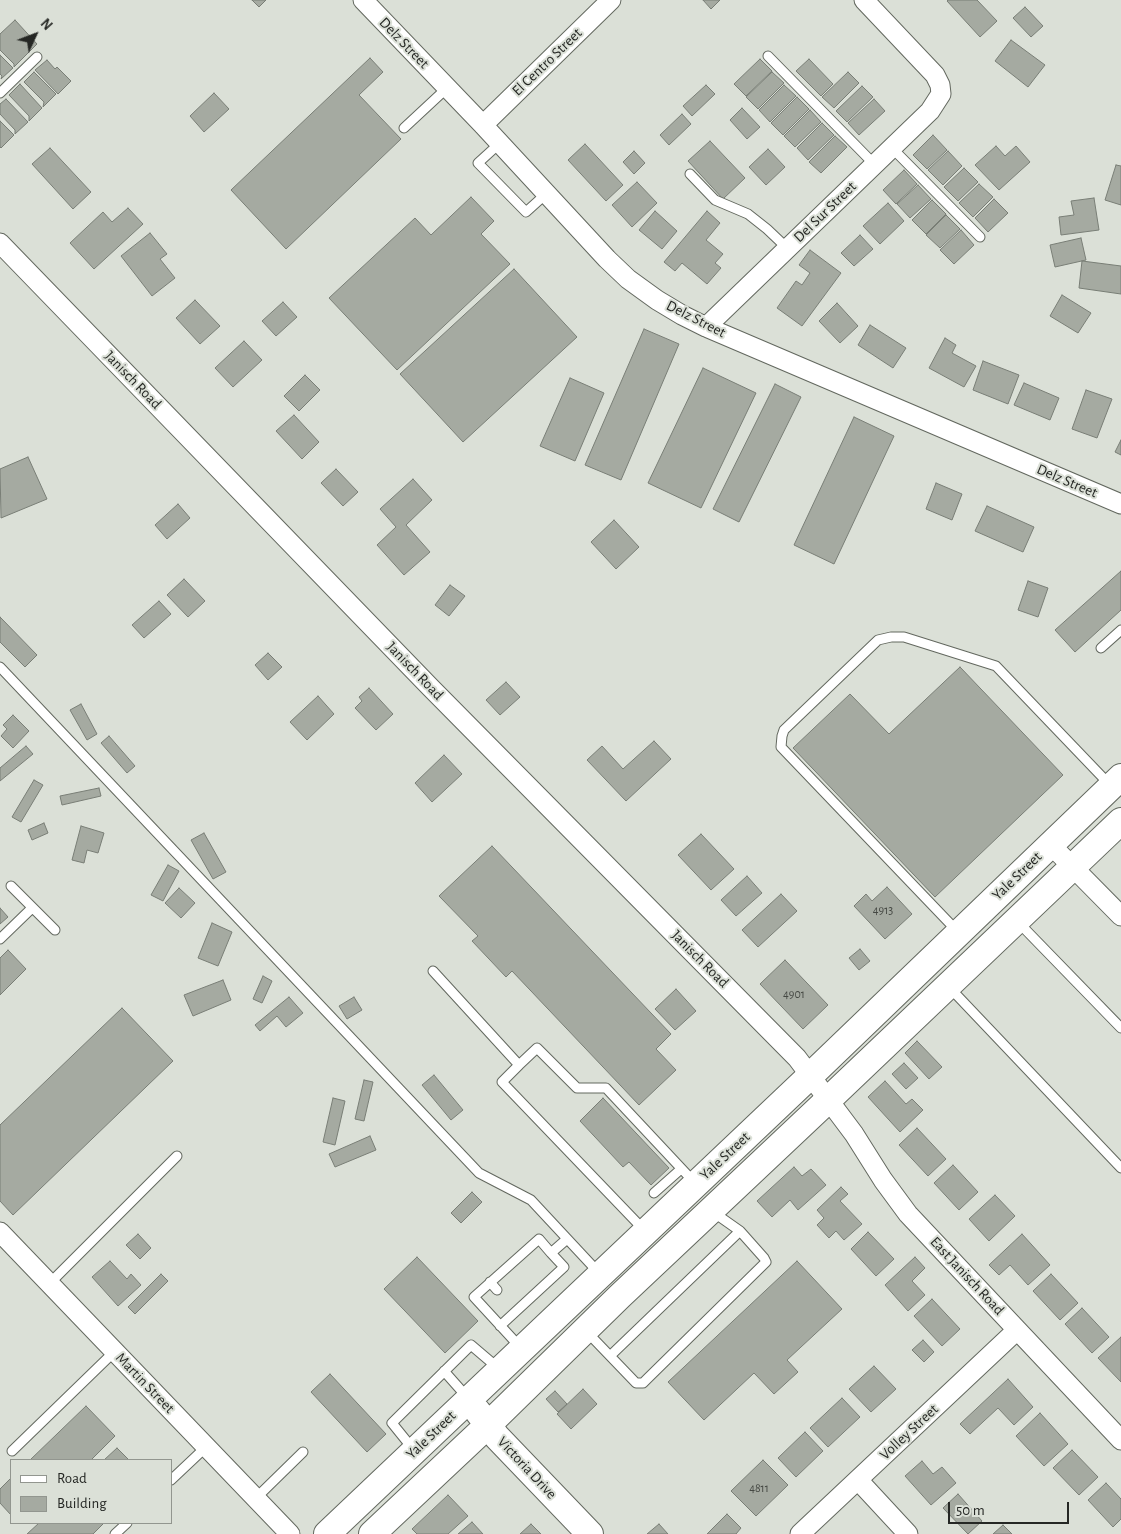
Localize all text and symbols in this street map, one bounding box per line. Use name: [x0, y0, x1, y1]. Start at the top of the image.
north arrow: [10, 10, 60, 60]
street label: Delz Street: [375, 14, 433, 72]
text: N: [38, 16, 54, 33]
street label: El Centro Street: [508, 24, 586, 100]
street label: Del Sur Street: [790, 178, 860, 246]
street label: Delz Street: [663, 296, 729, 342]
street label: Janisch Road: [101, 347, 165, 413]
street label: Delz Street: [1034, 460, 1100, 502]
street label: Janisch Road: [383, 638, 447, 704]
street label: Yale Street: [988, 848, 1046, 904]
house number: 4913: [873, 903, 893, 917]
street label: Janisch Road: [667, 926, 733, 992]
house number: 4901: [783, 987, 805, 1001]
street label: Yale Street: [696, 1128, 754, 1184]
street label: East Janisch Road: [926, 1233, 1008, 1319]
street label: Martin Street: [112, 1349, 178, 1417]
street label: Volley Street: [876, 1400, 942, 1464]
street label: Yale Street: [402, 1407, 460, 1463]
street label: Victoria Drive: [494, 1433, 560, 1503]
legend: [10, 1459, 172, 1524]
text: Road: [57, 1471, 87, 1486]
house number: 4811: [749, 1481, 769, 1495]
scale bar: [951, 1492, 1072, 1524]
text: Building: [57, 1496, 107, 1511]
text: 50 m: [956, 1503, 985, 1518]

